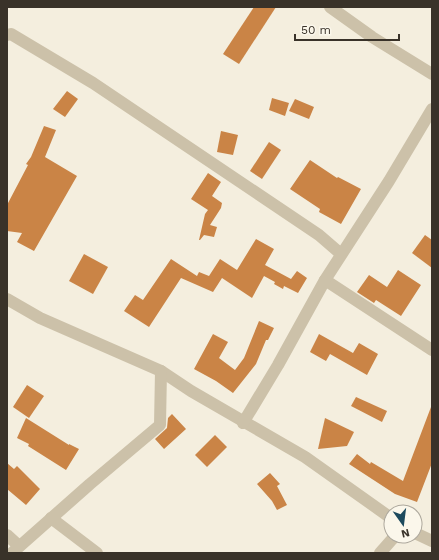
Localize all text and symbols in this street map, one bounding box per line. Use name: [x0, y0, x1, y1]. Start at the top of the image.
scale bar: [295, 16, 399, 42]
text: 50 m: [301, 23, 331, 37]
north arrow: [383, 504, 423, 544]
text: N: [400, 526, 411, 541]

